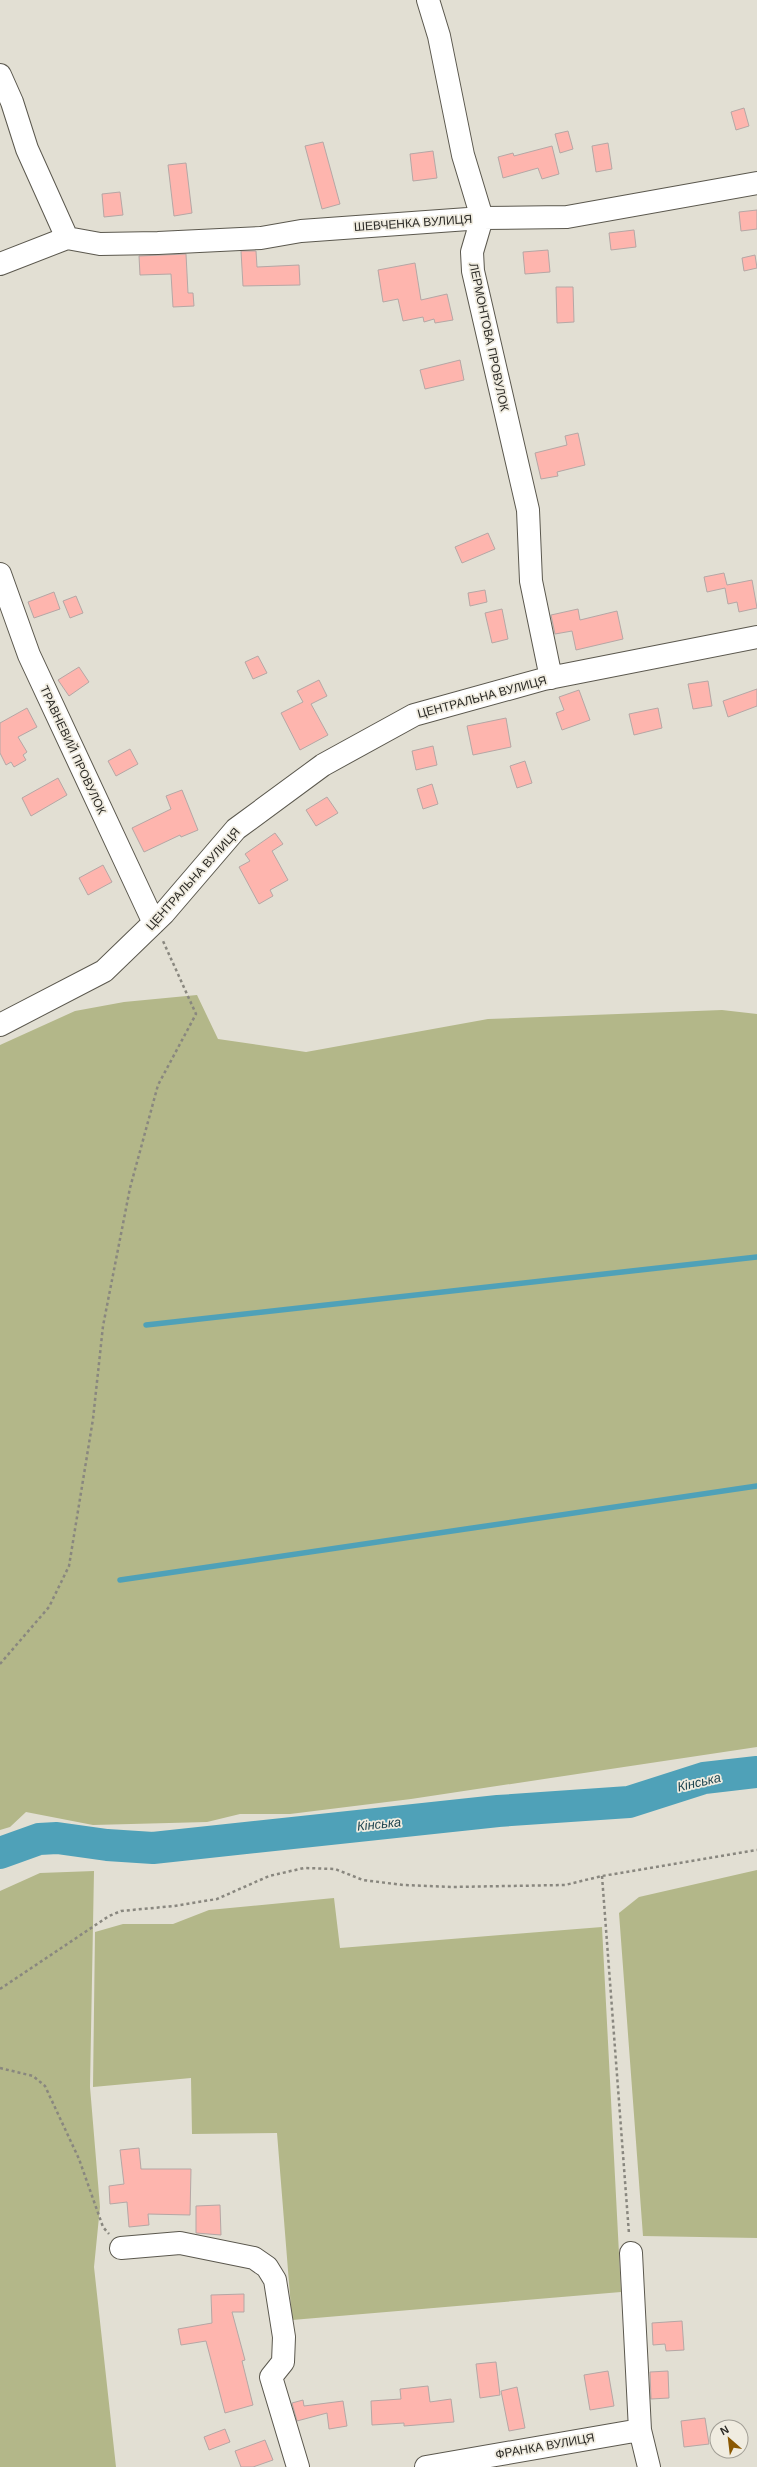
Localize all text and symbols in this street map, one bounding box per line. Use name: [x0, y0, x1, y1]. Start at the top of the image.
street label: ШЕВЧЕНКА ВУЛИЦЯ: [353, 212, 473, 234]
street label: ЛЕРМОНТОВА ПРОВУЛОК: [466, 261, 512, 413]
street label: ЦЕНТРАЛЬНА ВУЛИЦЯ: [416, 673, 548, 721]
street label: ТРАВНЕВИЙ ПРОВУЛОК: [37, 683, 110, 817]
street label: ЦЕНТРАЛЬНА ВУЛИЦЯ: [143, 825, 243, 933]
water label: Кінська: [676, 1770, 722, 1794]
water label: Кінська: [356, 1814, 402, 1834]
north arrow: [709, 2419, 749, 2459]
text: N: [718, 2423, 731, 2437]
street label: ФРАНКА ВУЛИЦЯ: [494, 2430, 596, 2462]

